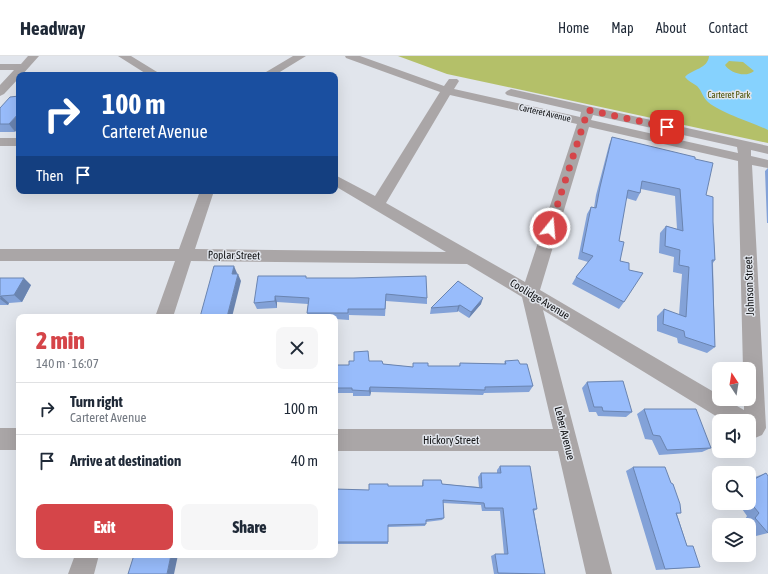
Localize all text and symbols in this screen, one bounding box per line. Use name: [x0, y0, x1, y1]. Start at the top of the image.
text: Headway: [20, 17, 85, 39]
text: Home: [558, 20, 589, 36]
text: Map: [611, 20, 634, 36]
text: About: [656, 20, 687, 36]
text: Contact: [709, 20, 748, 36]
icon: right: [36, 88, 88, 140]
text: 100 m: [102, 88, 165, 120]
park label: Carteret Park: [708, 90, 751, 100]
street label: Carteret Avenue: [518, 102, 572, 124]
pin: [650, 110, 684, 144]
icon: arrive: [656, 116, 678, 138]
text: Carteret Avenue: [102, 121, 208, 142]
icon: arrive: [72, 164, 94, 186]
text: Then: [36, 167, 64, 184]
position arrow: [529, 207, 571, 249]
street label: Poplar Street: [208, 249, 260, 261]
street label: Johnson Street: [742, 256, 756, 316]
street label: Coolidge Avenue: [508, 276, 572, 322]
text: 2 min: [36, 327, 85, 354]
button: close: [276, 327, 318, 369]
text: 140 m · 16:07: [36, 356, 99, 371]
north arrow: [712, 362, 756, 406]
map controls: [712, 362, 756, 562]
text: Turn right: [70, 393, 123, 410]
icon: right: [36, 398, 58, 420]
text: 100 m: [284, 400, 318, 417]
street label: Leber Avenue: [553, 405, 577, 461]
text: Carteret Avenue: [70, 410, 146, 425]
button: sound: [712, 414, 756, 458]
street label: Hickory Street: [423, 434, 479, 446]
icon: arrive: [36, 450, 58, 472]
text: Arrive at destination: [70, 452, 181, 469]
text: 40 m: [291, 452, 318, 469]
button: search: [712, 466, 756, 510]
button: Exit: [36, 504, 173, 550]
button: Share: [181, 504, 318, 550]
button: layers: [712, 518, 756, 562]

